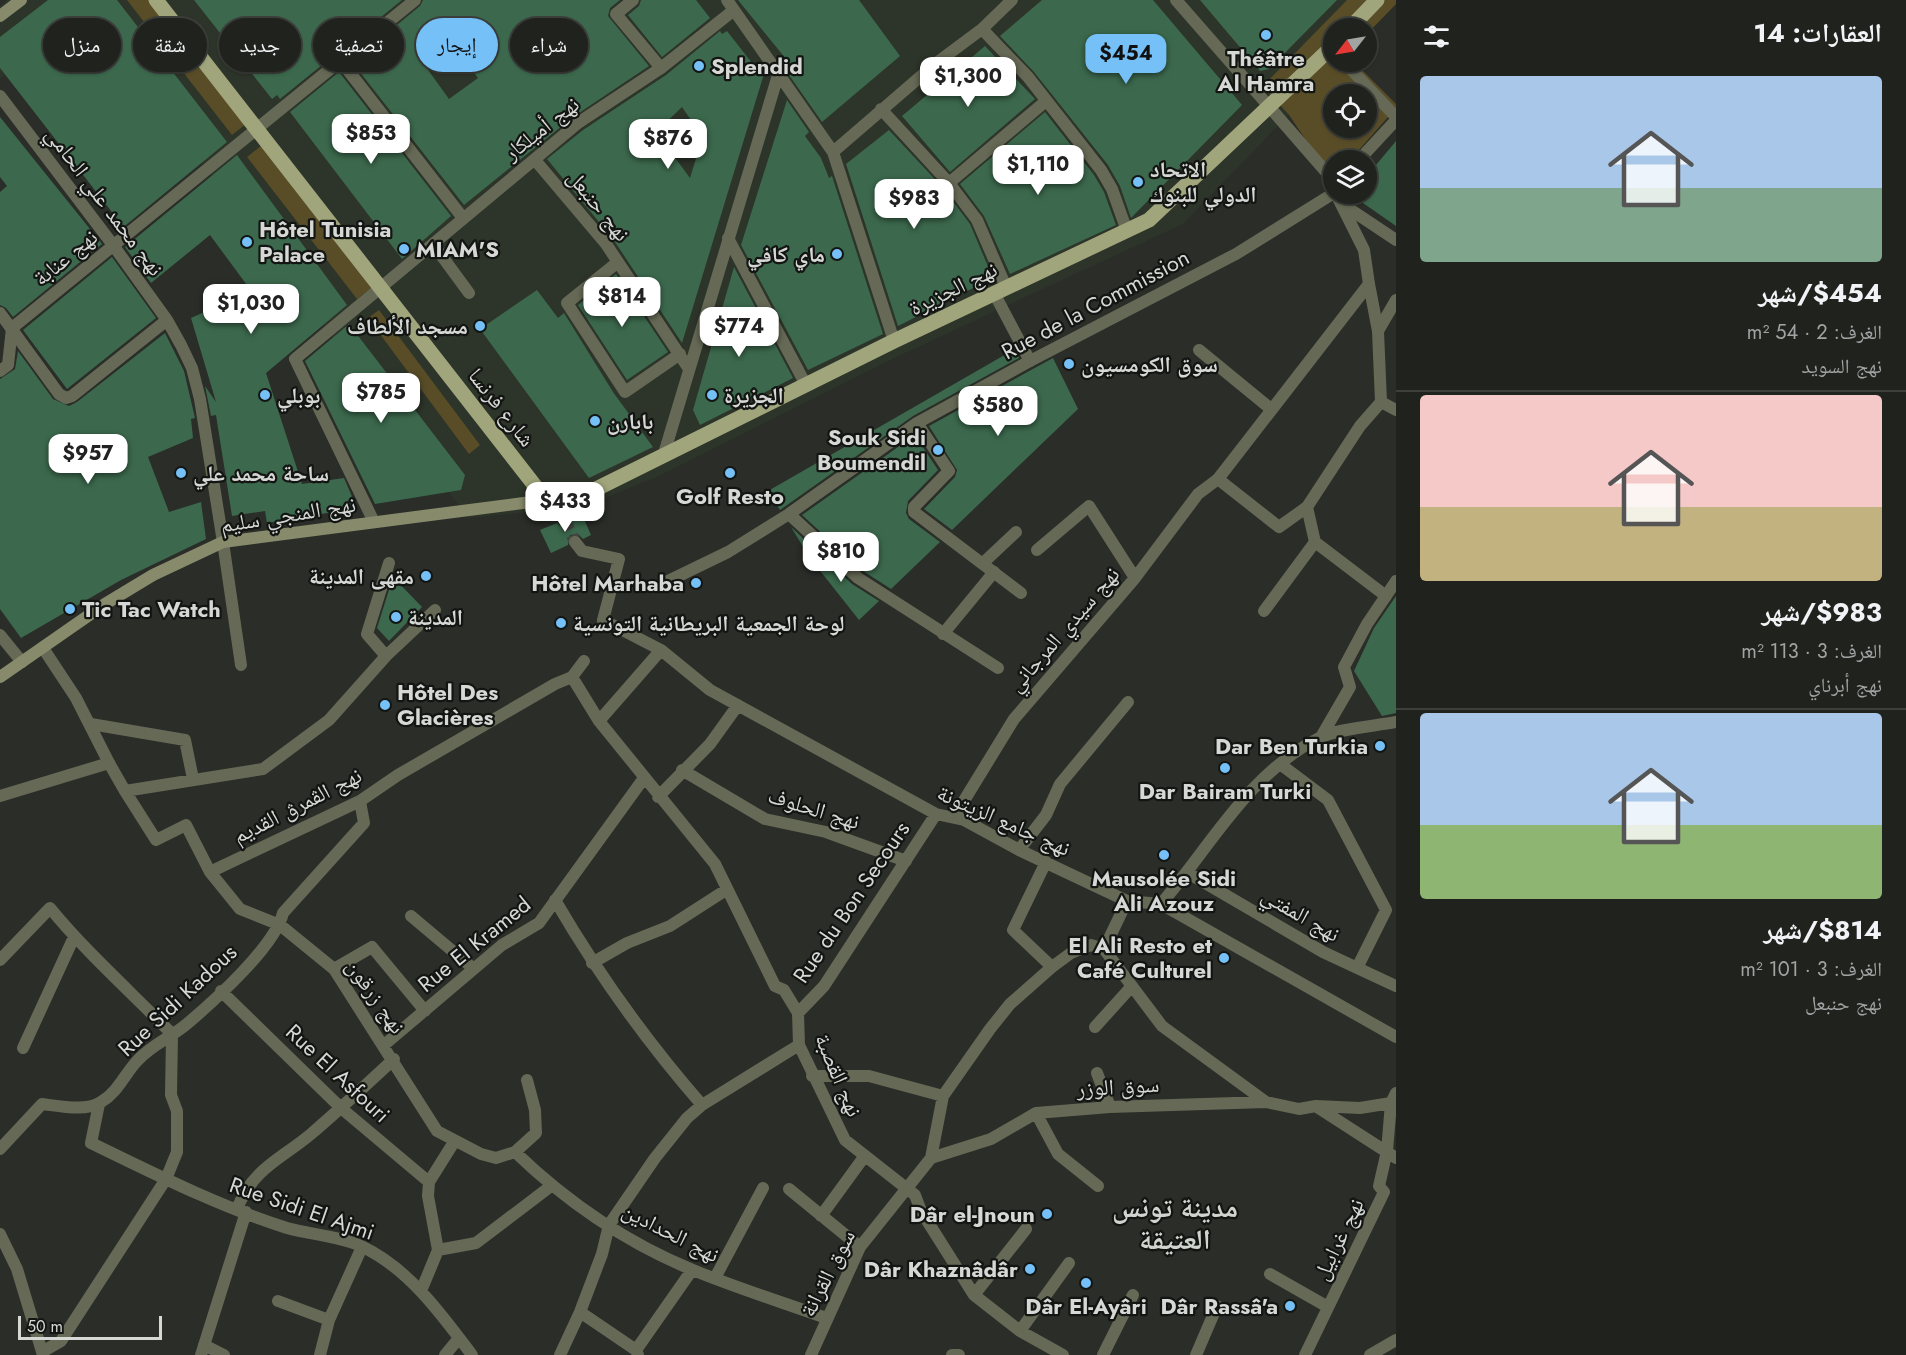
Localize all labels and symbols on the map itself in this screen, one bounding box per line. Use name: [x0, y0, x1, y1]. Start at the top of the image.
north arrow: [1323, 18, 1377, 72]
marker: Théâtre Al Hamra: [1259, 28, 1273, 42]
pin: $454: [1090, 34, 1162, 85]
place label: Théâtre Al Hamra: [1217, 42, 1314, 99]
place label: Splendid: [711, 50, 803, 82]
pin: $1,300: [919, 57, 1017, 108]
marker: Splendid: [692, 59, 706, 73]
street label: نهج أميلكار: [496, 88, 586, 168]
pin: $853: [335, 114, 407, 165]
pin: $876: [632, 119, 704, 170]
street label: نهج محمد علي الحامي: [37, 120, 172, 283]
pin: $1,110: [989, 145, 1087, 196]
place label: الاتحاد الدولي للبنوك: [1150, 153, 1257, 211]
street label: نهج حنبعل: [560, 162, 638, 248]
marker: الاتحاد الدولي للبنوك: [1131, 175, 1145, 189]
pin: $983: [878, 179, 950, 230]
place label: Hôtel Tunisia Palace: [259, 213, 391, 270]
street label: نهج عنابة: [26, 221, 104, 293]
place label: MIAM'S: [416, 233, 499, 265]
marker: Hôtel Tunisia Palace: [240, 235, 254, 249]
place label: ماي كافي: [747, 238, 825, 271]
street label: Rue de la Commission: [995, 241, 1195, 367]
marker: MIAM'S: [397, 242, 411, 256]
marker: ماي كافي: [830, 247, 844, 261]
street label: نهج الجزيرة: [903, 253, 1003, 323]
pin: $814: [586, 277, 658, 328]
pin: $1,030: [202, 284, 300, 335]
pin: $774: [703, 307, 775, 358]
place label: مسجد الألطاف: [347, 310, 468, 342]
marker: مسجد الألطاف: [473, 319, 487, 333]
place label: سوق الكومسيون: [1081, 348, 1218, 380]
marker: سوق الكومسيون: [1062, 357, 1076, 371]
street label: شارع فرنسا: [461, 361, 543, 453]
pin: $785: [345, 373, 417, 424]
place label: بوبلي: [277, 379, 320, 412]
place label: الجزيرة: [724, 379, 784, 411]
pin: $580: [962, 386, 1034, 437]
marker: بوبلي: [258, 388, 272, 402]
marker: الجزيرة: [705, 388, 719, 402]
place label: بابارن: [607, 405, 653, 437]
marker: بابارن: [588, 414, 602, 428]
place label: Souk Sidi Boumendil: [817, 421, 926, 478]
pin: $957: [52, 434, 124, 485]
marker: Souk Sidi Boumendil: [931, 443, 945, 457]
place label: ساحة محمد علي: [193, 457, 329, 490]
marker: ساحة محمد علي: [174, 466, 188, 480]
marker: Golf Resto: [723, 466, 737, 480]
place label: Golf Resto: [676, 480, 784, 512]
pin: $433: [529, 482, 601, 533]
street label: نهج المنجي سليم: [218, 487, 358, 542]
pin: $810: [805, 532, 877, 583]
street label: نهج سيدي المرجاني: [999, 559, 1128, 700]
place label: مقهى المدينة: [309, 560, 414, 592]
place label: Hôtel Marhaba: [531, 567, 684, 599]
marker: مقهى المدينة: [419, 569, 433, 583]
marker: Hôtel Marhaba: [689, 576, 703, 590]
place label: Tic Tac Watch: [82, 593, 221, 625]
place label: المدينة: [408, 601, 463, 633]
marker: Tic Tac Watch: [63, 602, 77, 616]
place label: لوحة الجمعية البريطانية التونسية: [573, 607, 844, 639]
marker: المدينة: [389, 610, 403, 624]
marker: لوحة الجمعية البريطانية التونسية: [554, 616, 568, 630]
place label: Hôtel Des Glacières: [397, 676, 498, 733]
marker: Hôtel Des Glacières: [378, 698, 392, 712]
place label: Dar Ben Turkia: [1215, 730, 1368, 762]
marker: Dar Ben Turkia: [1373, 739, 1387, 753]
street label: نهج الڨمرڨ القديم: [227, 759, 367, 851]
marker: Dar Bairam Turki: [1218, 761, 1232, 775]
place label: Dar Bairam Turki: [1139, 775, 1311, 807]
street label: نهج جامع الزيتونة: [932, 776, 1076, 864]
street label: نهج الحلوف: [764, 779, 864, 837]
street label: Rue du Bon Secours: [785, 815, 917, 989]
marker: Mausolée Sidi Ali Azouz: [1157, 848, 1171, 862]
place label: Mausolée Sidi Ali Azouz: [1092, 862, 1236, 919]
street label: نهج المفتي: [1255, 879, 1346, 951]
street label: Rue El Kramed: [411, 888, 537, 1000]
place label: El Ali Resto et Café Culturel: [1068, 929, 1212, 986]
street label: Rue Sidi Kadous: [110, 936, 244, 1064]
marker: El Ali Resto et Café Culturel: [1217, 951, 1231, 965]
street label: نهج زرقون: [338, 952, 414, 1040]
street label: Rue El Asfouri: [279, 1016, 397, 1130]
street label: نهج القصبة: [807, 1028, 871, 1122]
street label: سوق الوزر: [1075, 1068, 1160, 1104]
street label: Rue Sidi El Ajmi: [225, 1168, 379, 1248]
district label: مدينة تونس العتيقة: [1112, 1187, 1238, 1260]
street label: نهج غرابيل: [1304, 1192, 1372, 1286]
street label: نهج الحدادين: [617, 1194, 725, 1270]
place label: Dâr el-Jnoun: [910, 1198, 1035, 1230]
marker: Dâr el-Jnoun: [1040, 1207, 1054, 1221]
street label: سوق القرانة: [791, 1224, 863, 1322]
place label: Dâr Khaznâdâr: [864, 1253, 1018, 1285]
marker: Dâr Khaznâdâr: [1023, 1262, 1037, 1276]
marker: Dâr El-Ayâri: [1079, 1276, 1093, 1290]
place label: Dâr El-Ayâri: [1025, 1290, 1147, 1322]
place label: Dâr Rassâ'a: [1160, 1290, 1278, 1322]
marker: Dâr Rassâ'a: [1283, 1299, 1297, 1313]
scale bar: [18, 1313, 162, 1340]

